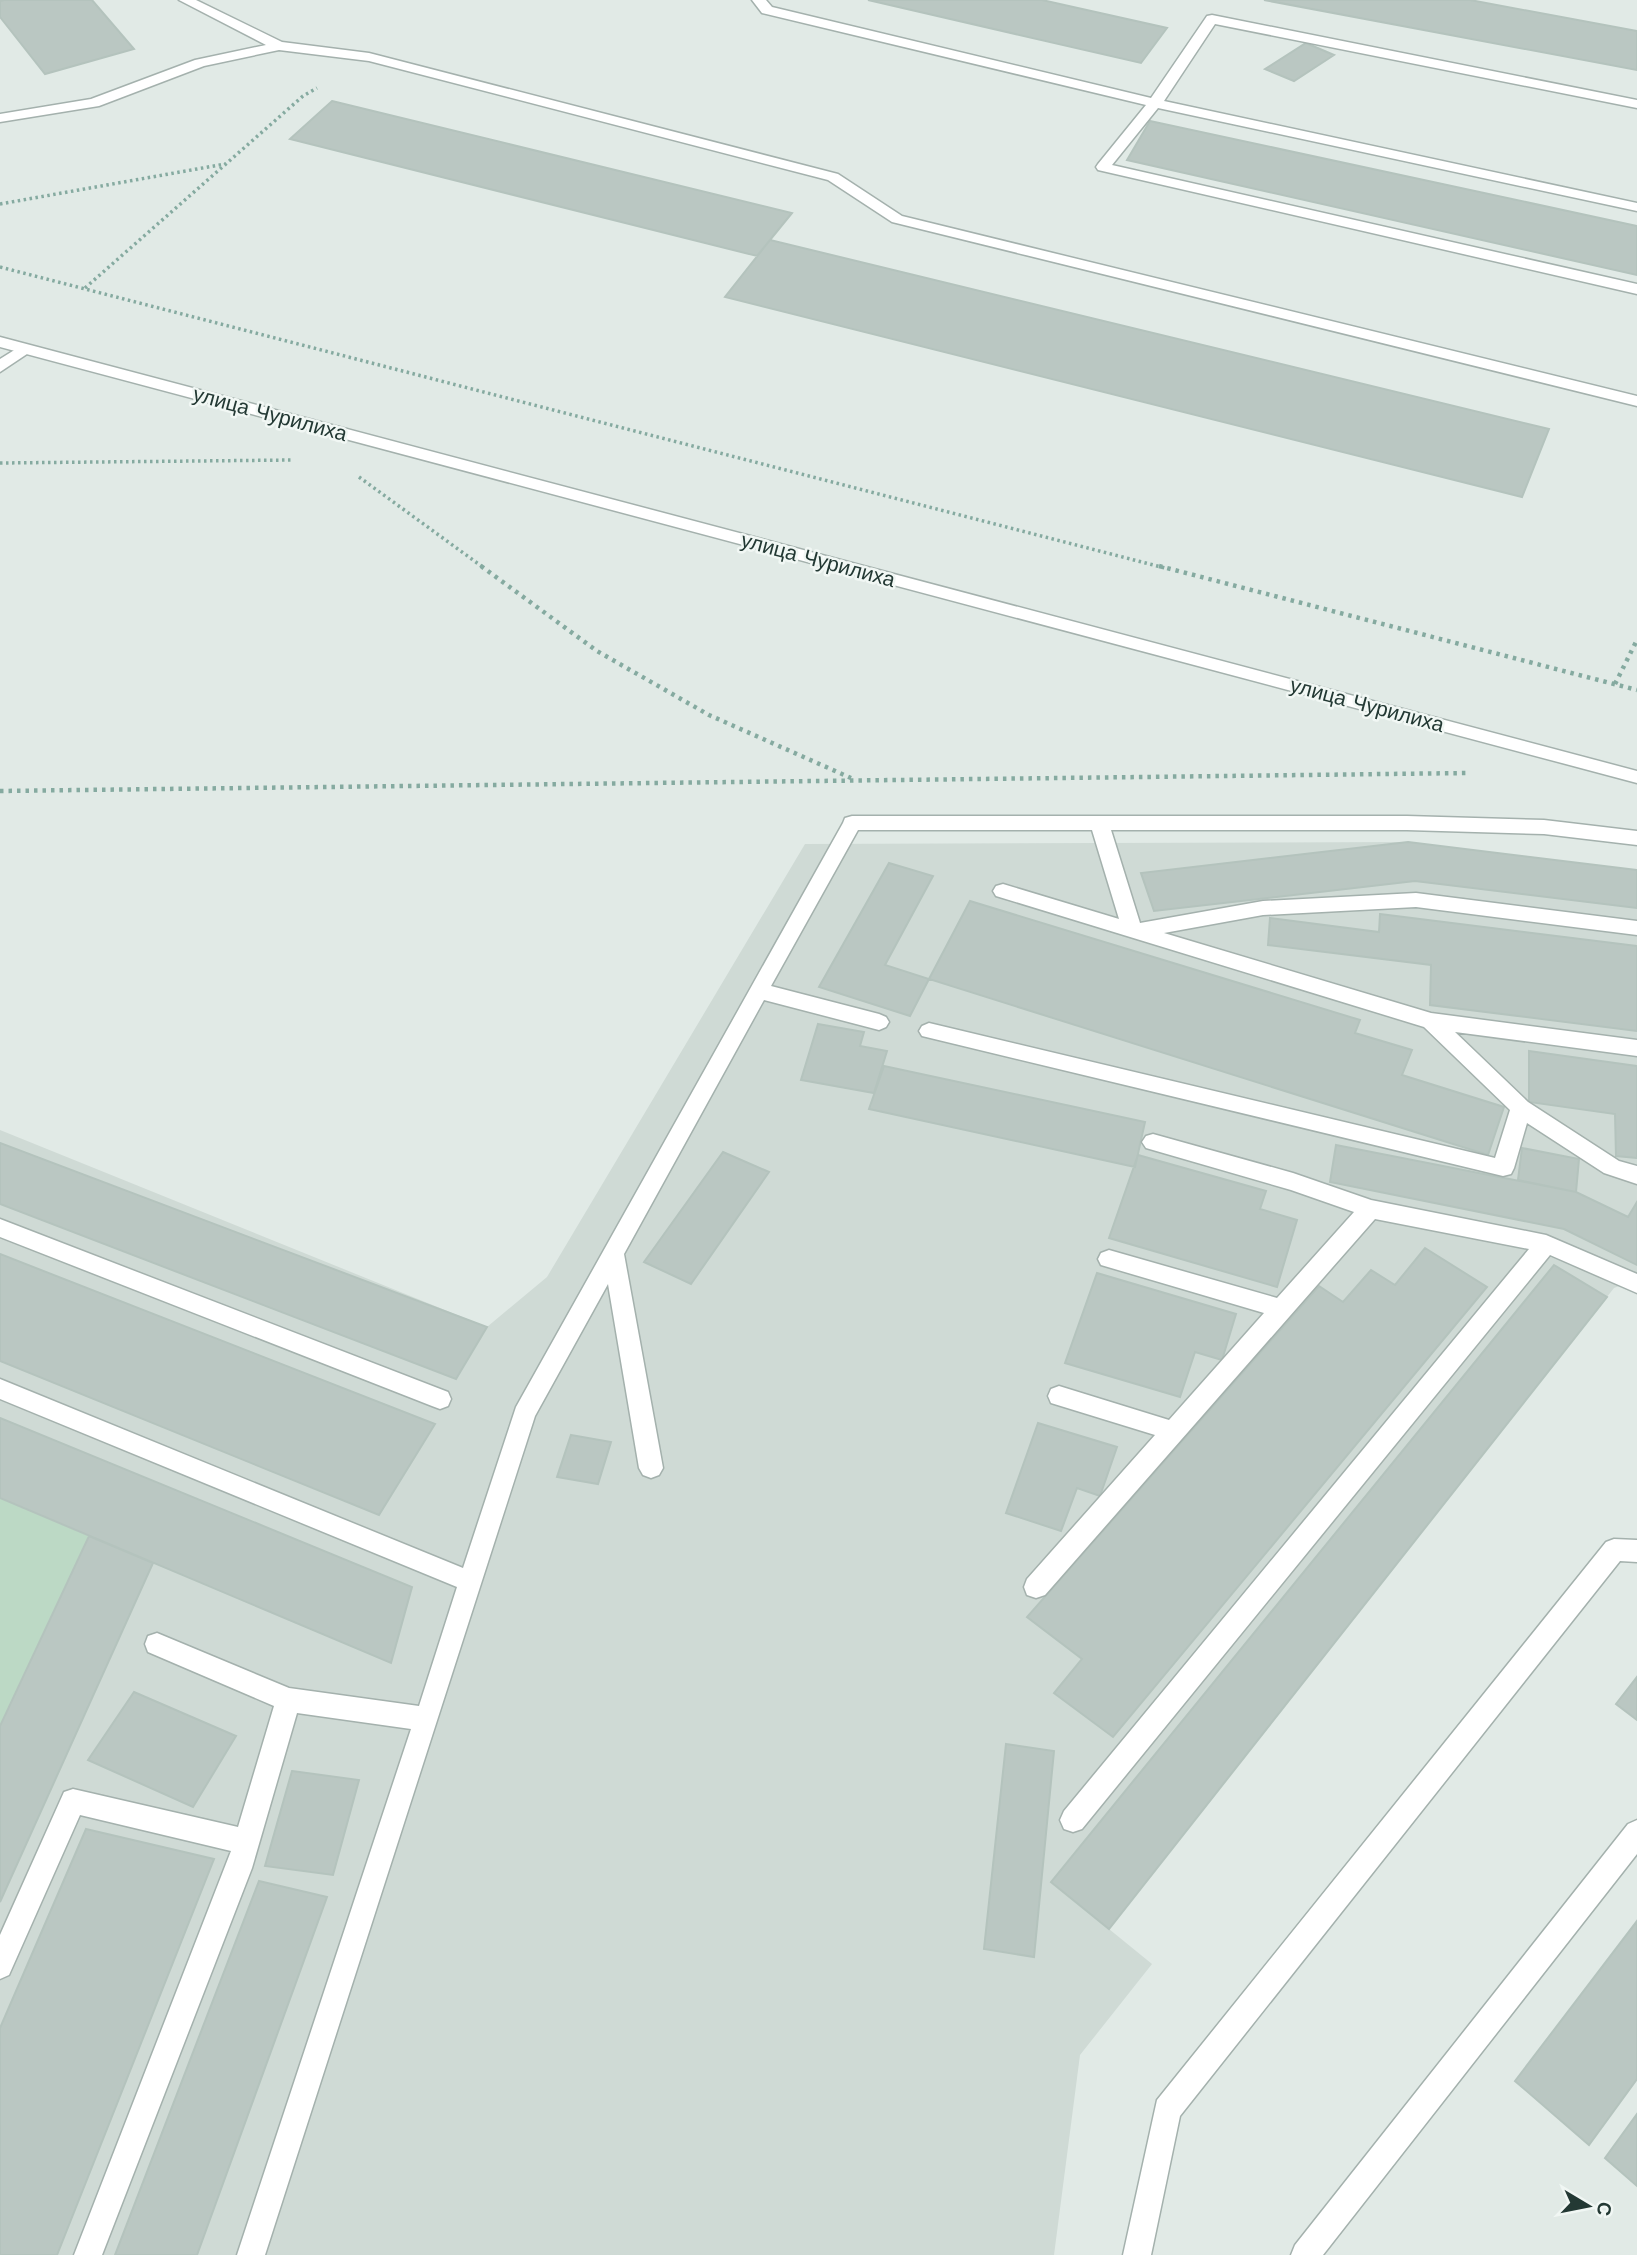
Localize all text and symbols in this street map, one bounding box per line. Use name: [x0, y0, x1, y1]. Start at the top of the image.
street label: улица Чурилиха: [190, 381, 350, 446]
street label: улица Чурилиха: [738, 527, 898, 592]
street label: улица Чурилиха: [1287, 672, 1447, 737]
north arrow: [1553, 2171, 1623, 2241]
text: С: [1592, 2200, 1617, 2218]

